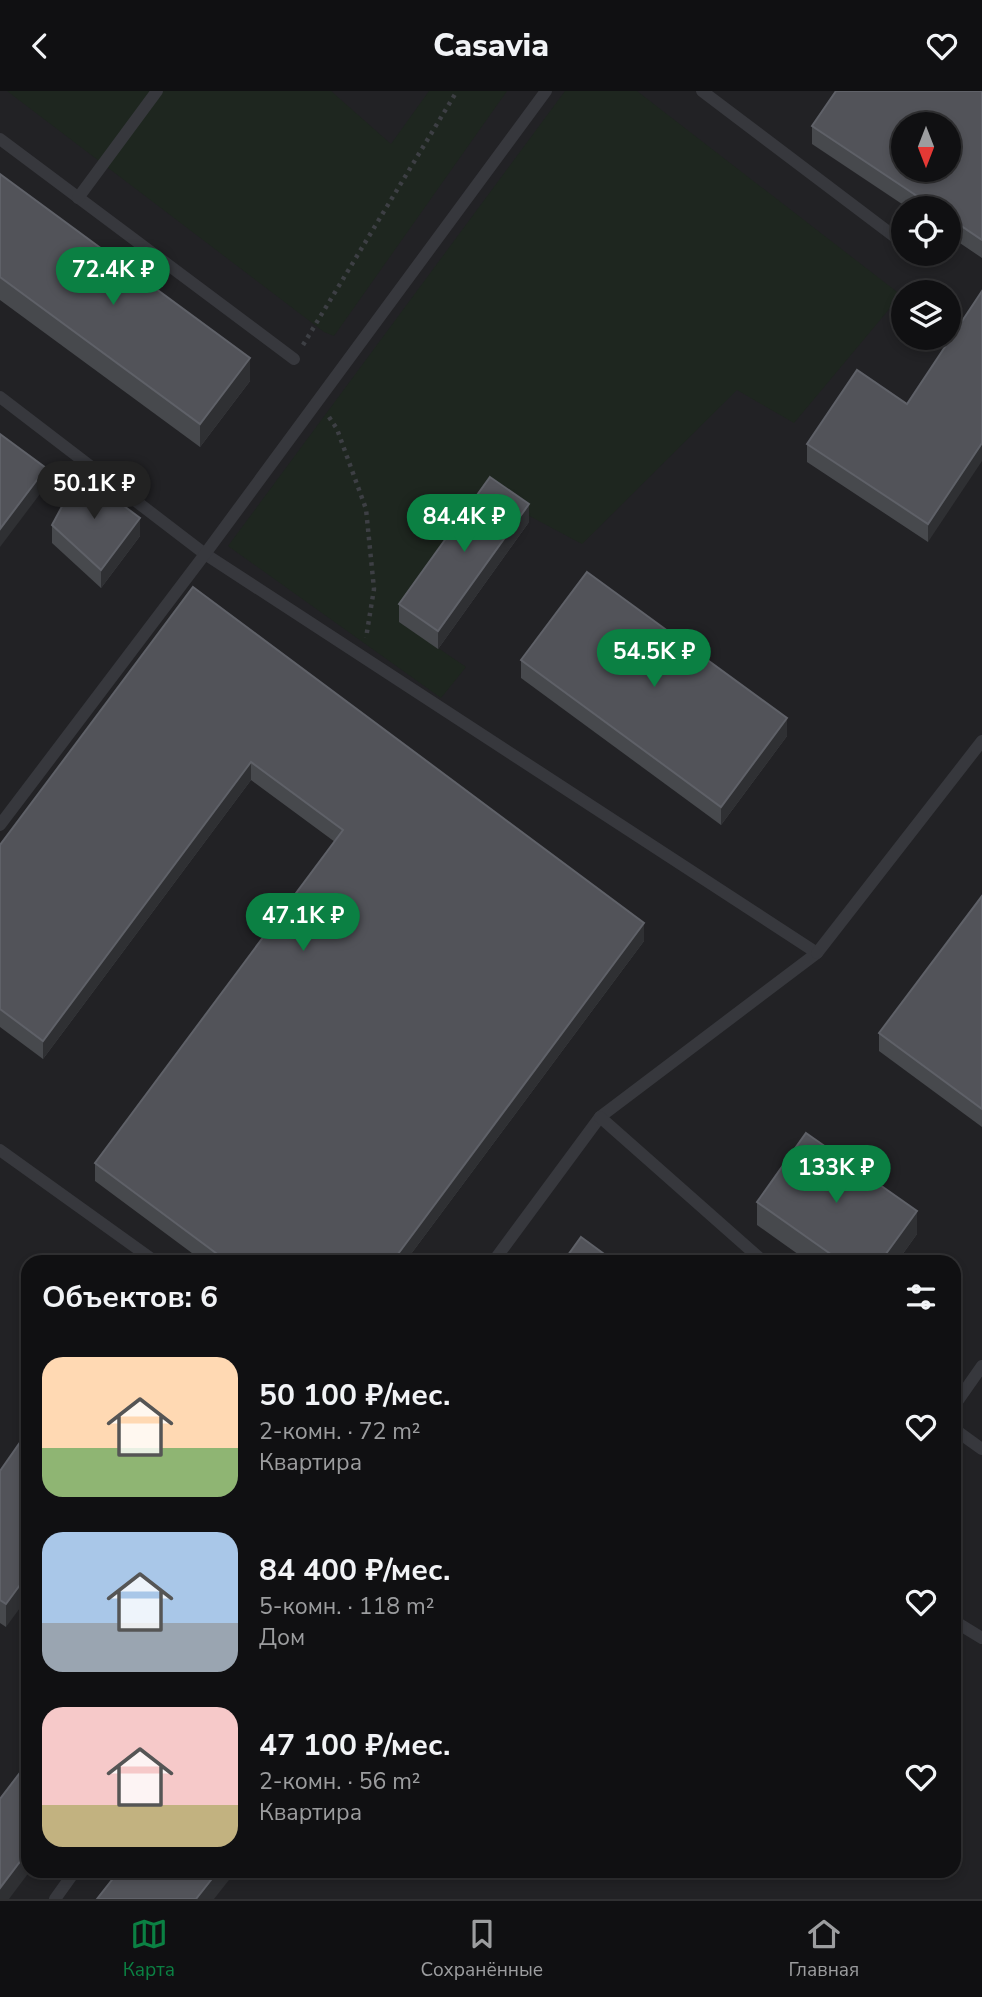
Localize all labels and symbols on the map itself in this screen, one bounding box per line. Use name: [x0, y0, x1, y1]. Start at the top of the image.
north arrow: [891, 112, 961, 182]
pin: 72.4K ₽: [48, 247, 178, 307]
pin: 50.1K ₽: [29, 461, 159, 521]
pin: 84.4K ₽: [399, 495, 529, 554]
pin: 54.5K ₽: [589, 629, 719, 689]
pin: 47.1K ₽: [238, 893, 368, 953]
pin: 133K ₽: [779, 1145, 893, 1205]

